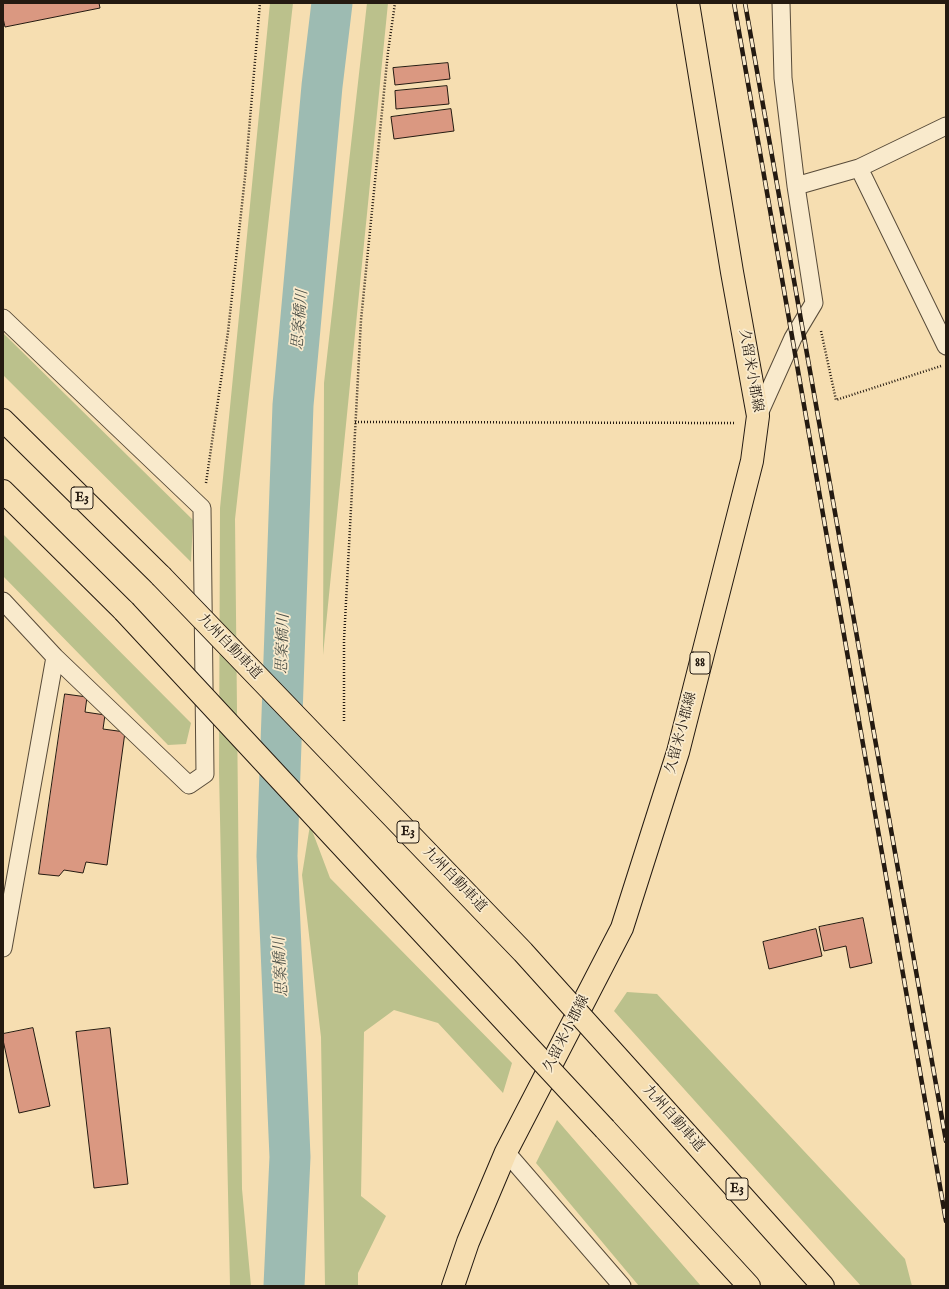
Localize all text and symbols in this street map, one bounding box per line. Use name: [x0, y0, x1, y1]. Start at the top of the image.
water label: 思案橋川: [289, 289, 313, 351]
street label: 久留米小郡線: [734, 328, 766, 414]
road number: E3: [71, 487, 93, 509]
street label: 九州自動車道: [194, 611, 264, 683]
water label: 思案橋川: [274, 614, 294, 674]
road number: 88: [690, 652, 710, 674]
street label: 久留米小郡線: [663, 690, 701, 776]
road number: E3: [397, 821, 419, 843]
street label: 九州自動車道: [419, 844, 489, 916]
water label: 思案橋川: [271, 937, 293, 997]
street label: 久留米小郡線: [540, 993, 594, 1075]
street label: 九州自動車道: [639, 1082, 707, 1156]
road number: E3: [726, 1178, 748, 1200]

